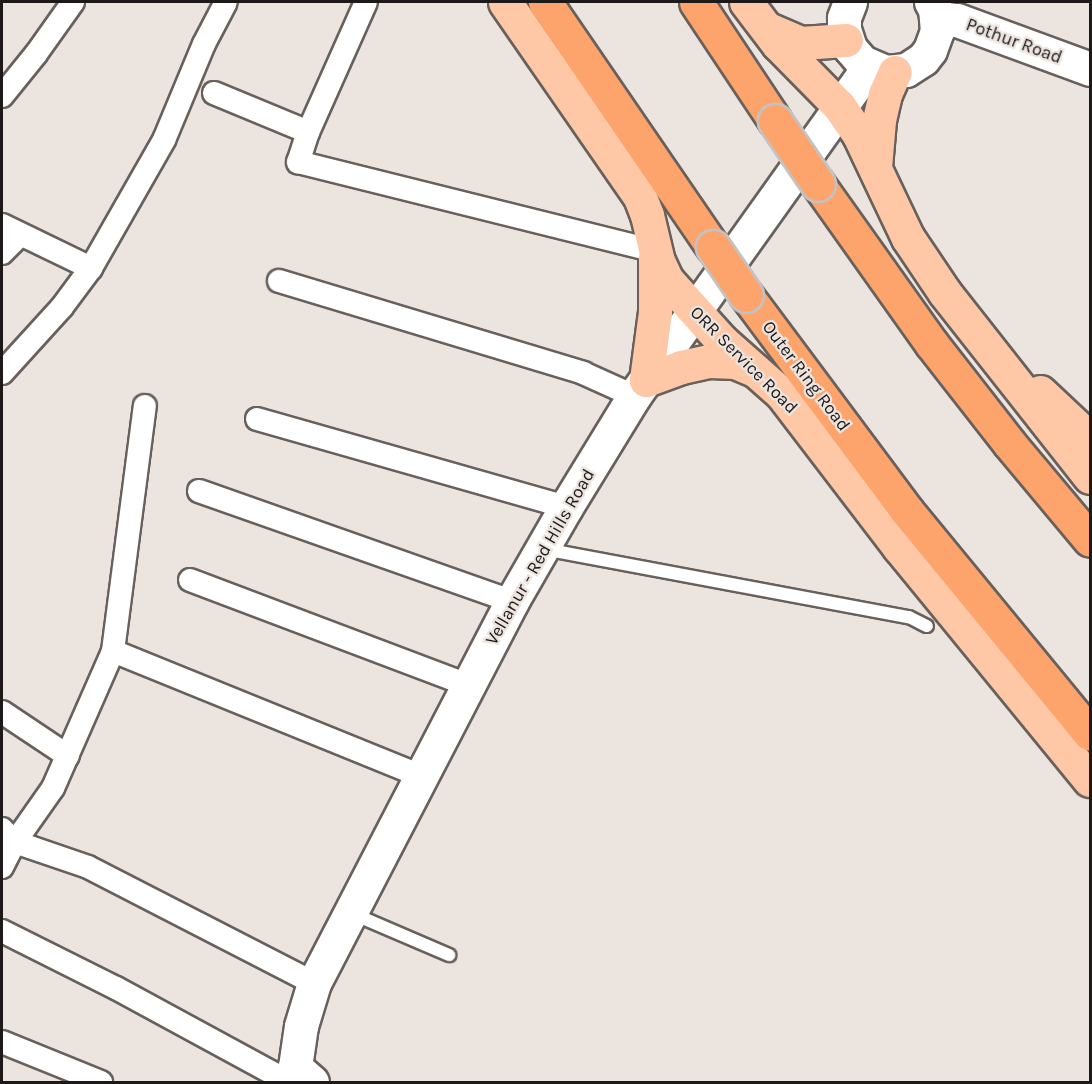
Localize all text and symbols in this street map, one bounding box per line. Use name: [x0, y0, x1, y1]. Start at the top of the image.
street label: Pothur Road: [963, 14, 1065, 68]
street label: ORR Service Road: [686, 302, 802, 418]
street label: Outer Ring Road: [758, 317, 854, 435]
street label: Vellanur - Red Hills Road: [481, 465, 599, 649]

